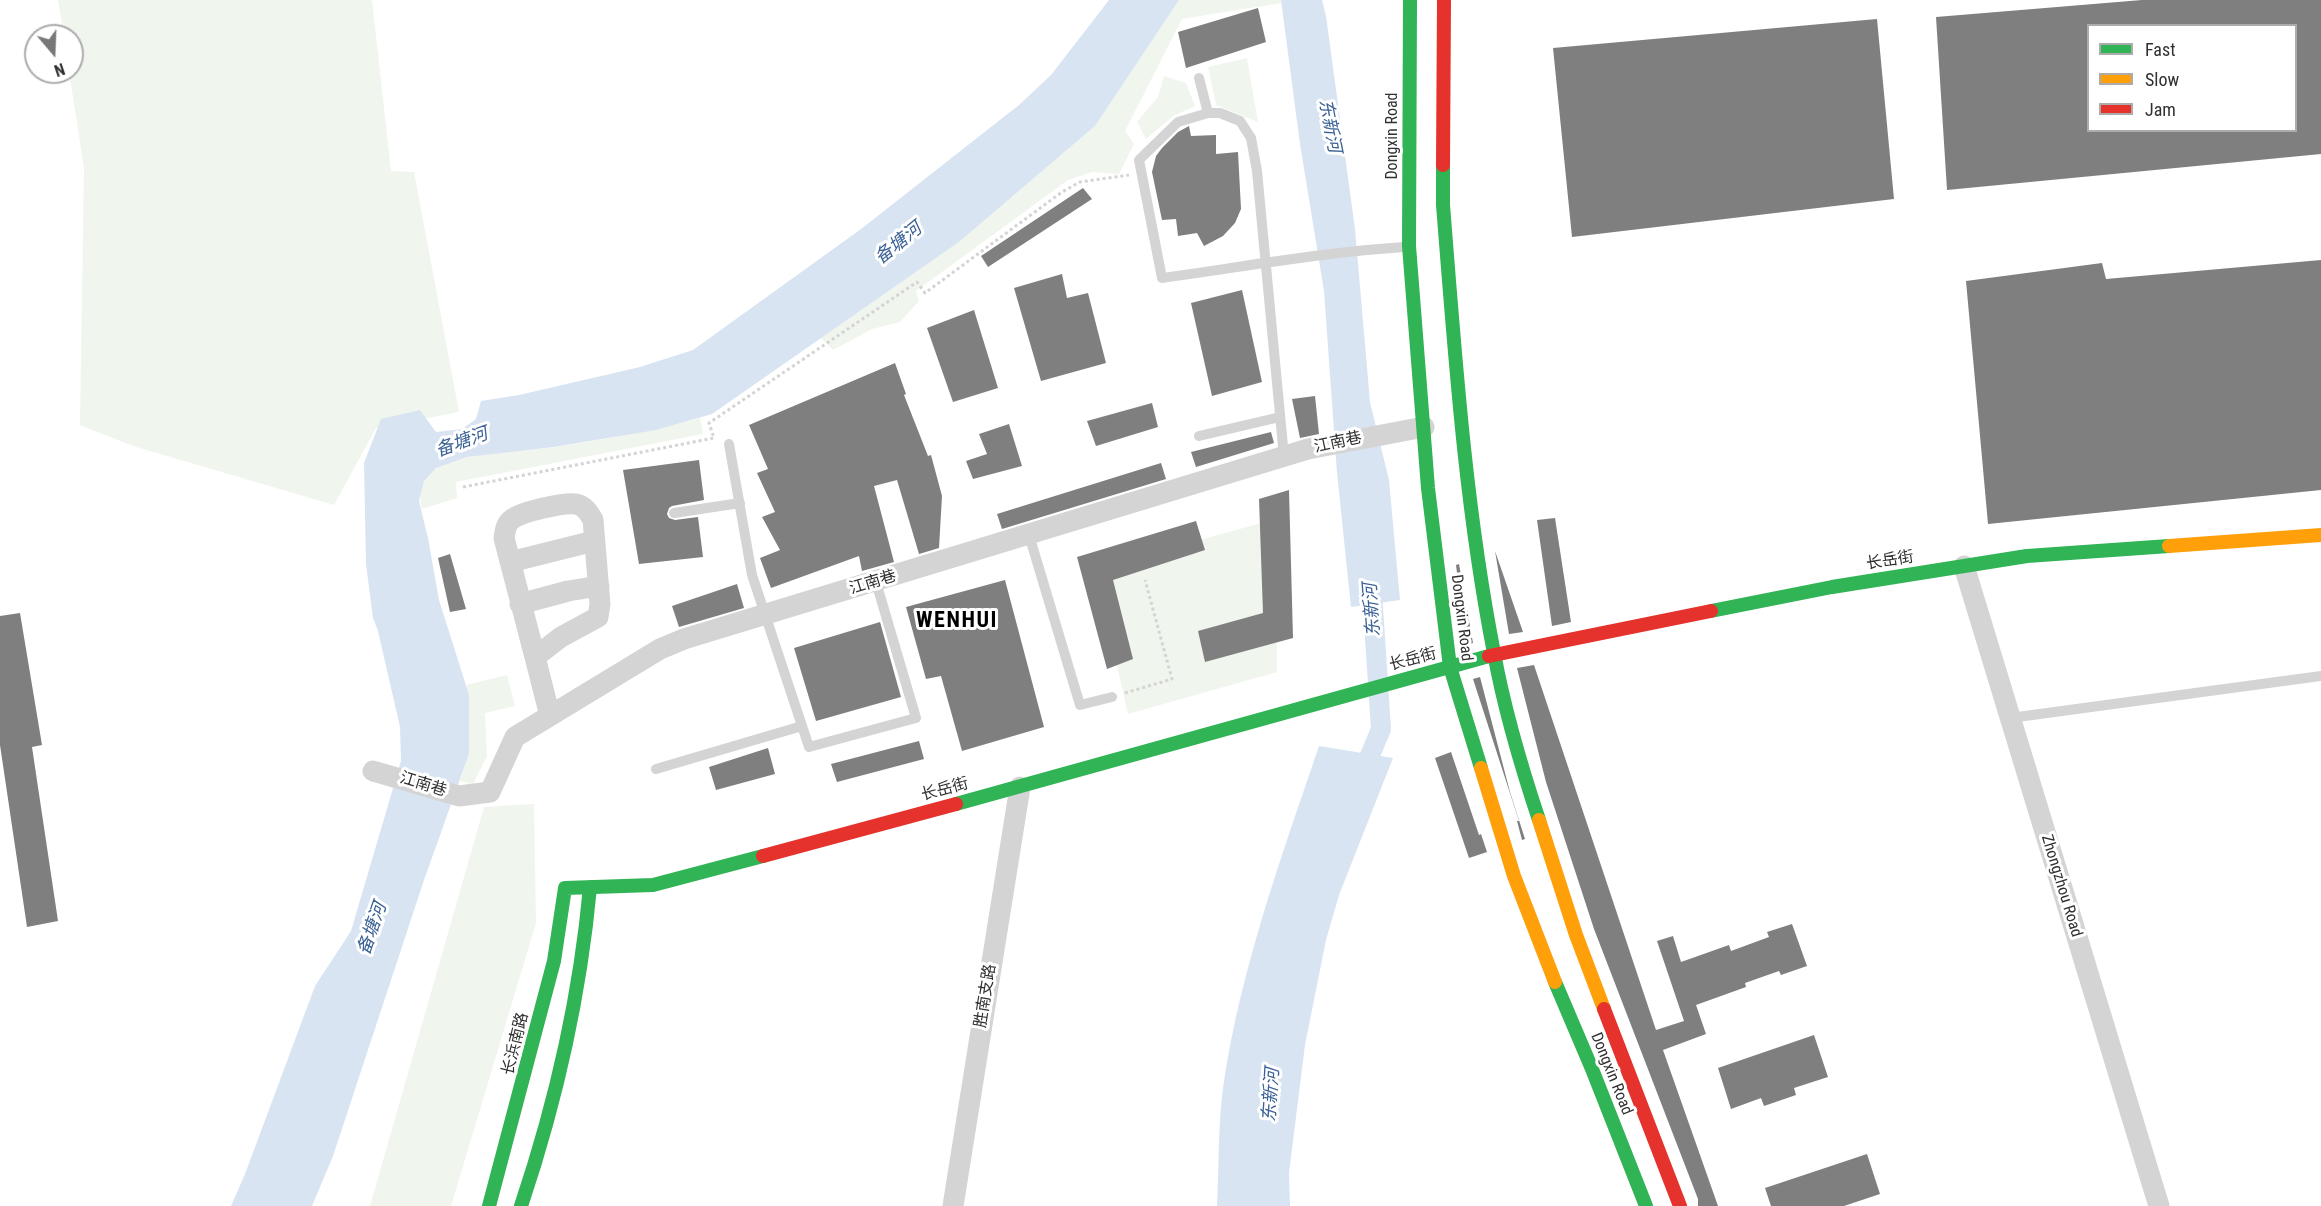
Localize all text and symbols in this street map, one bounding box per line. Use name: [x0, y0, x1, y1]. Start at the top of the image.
north arrow: [24, 24, 84, 84]
legend: [2087, 24, 2297, 132]
text: Fast: [2145, 39, 2176, 60]
text: N: [52, 59, 67, 80]
text: Slow: [2145, 69, 2179, 90]
street label: Dongxin Road: [1383, 92, 1403, 180]
water label: 东新河: [1313, 97, 1345, 155]
text: Jam: [2145, 99, 2176, 120]
water label: 备塘河: [871, 219, 927, 269]
water label: 备塘河: [433, 424, 491, 462]
street label: 江南巷: [1313, 429, 1363, 457]
street label: 长岳街: [1865, 548, 1915, 574]
street label: 江南巷: [847, 567, 899, 599]
street label: Dongxin Road: [1446, 574, 1476, 662]
water label: 东新河: [1360, 582, 1386, 638]
district label: WENHUI: [916, 608, 998, 634]
street label: 长岳街: [1387, 645, 1439, 675]
street label: 江南巷: [397, 769, 449, 801]
street label: 长岳街: [919, 775, 971, 805]
street label: Zhongzhou Road: [2036, 832, 2086, 940]
water label: 备塘河: [354, 900, 392, 958]
street label: 胜南支路: [972, 963, 1000, 1029]
street label: 长浜南路: [499, 1011, 533, 1077]
street label: Dongxin Road: [1586, 1030, 1636, 1118]
water label: 东新河: [1259, 1067, 1285, 1123]

